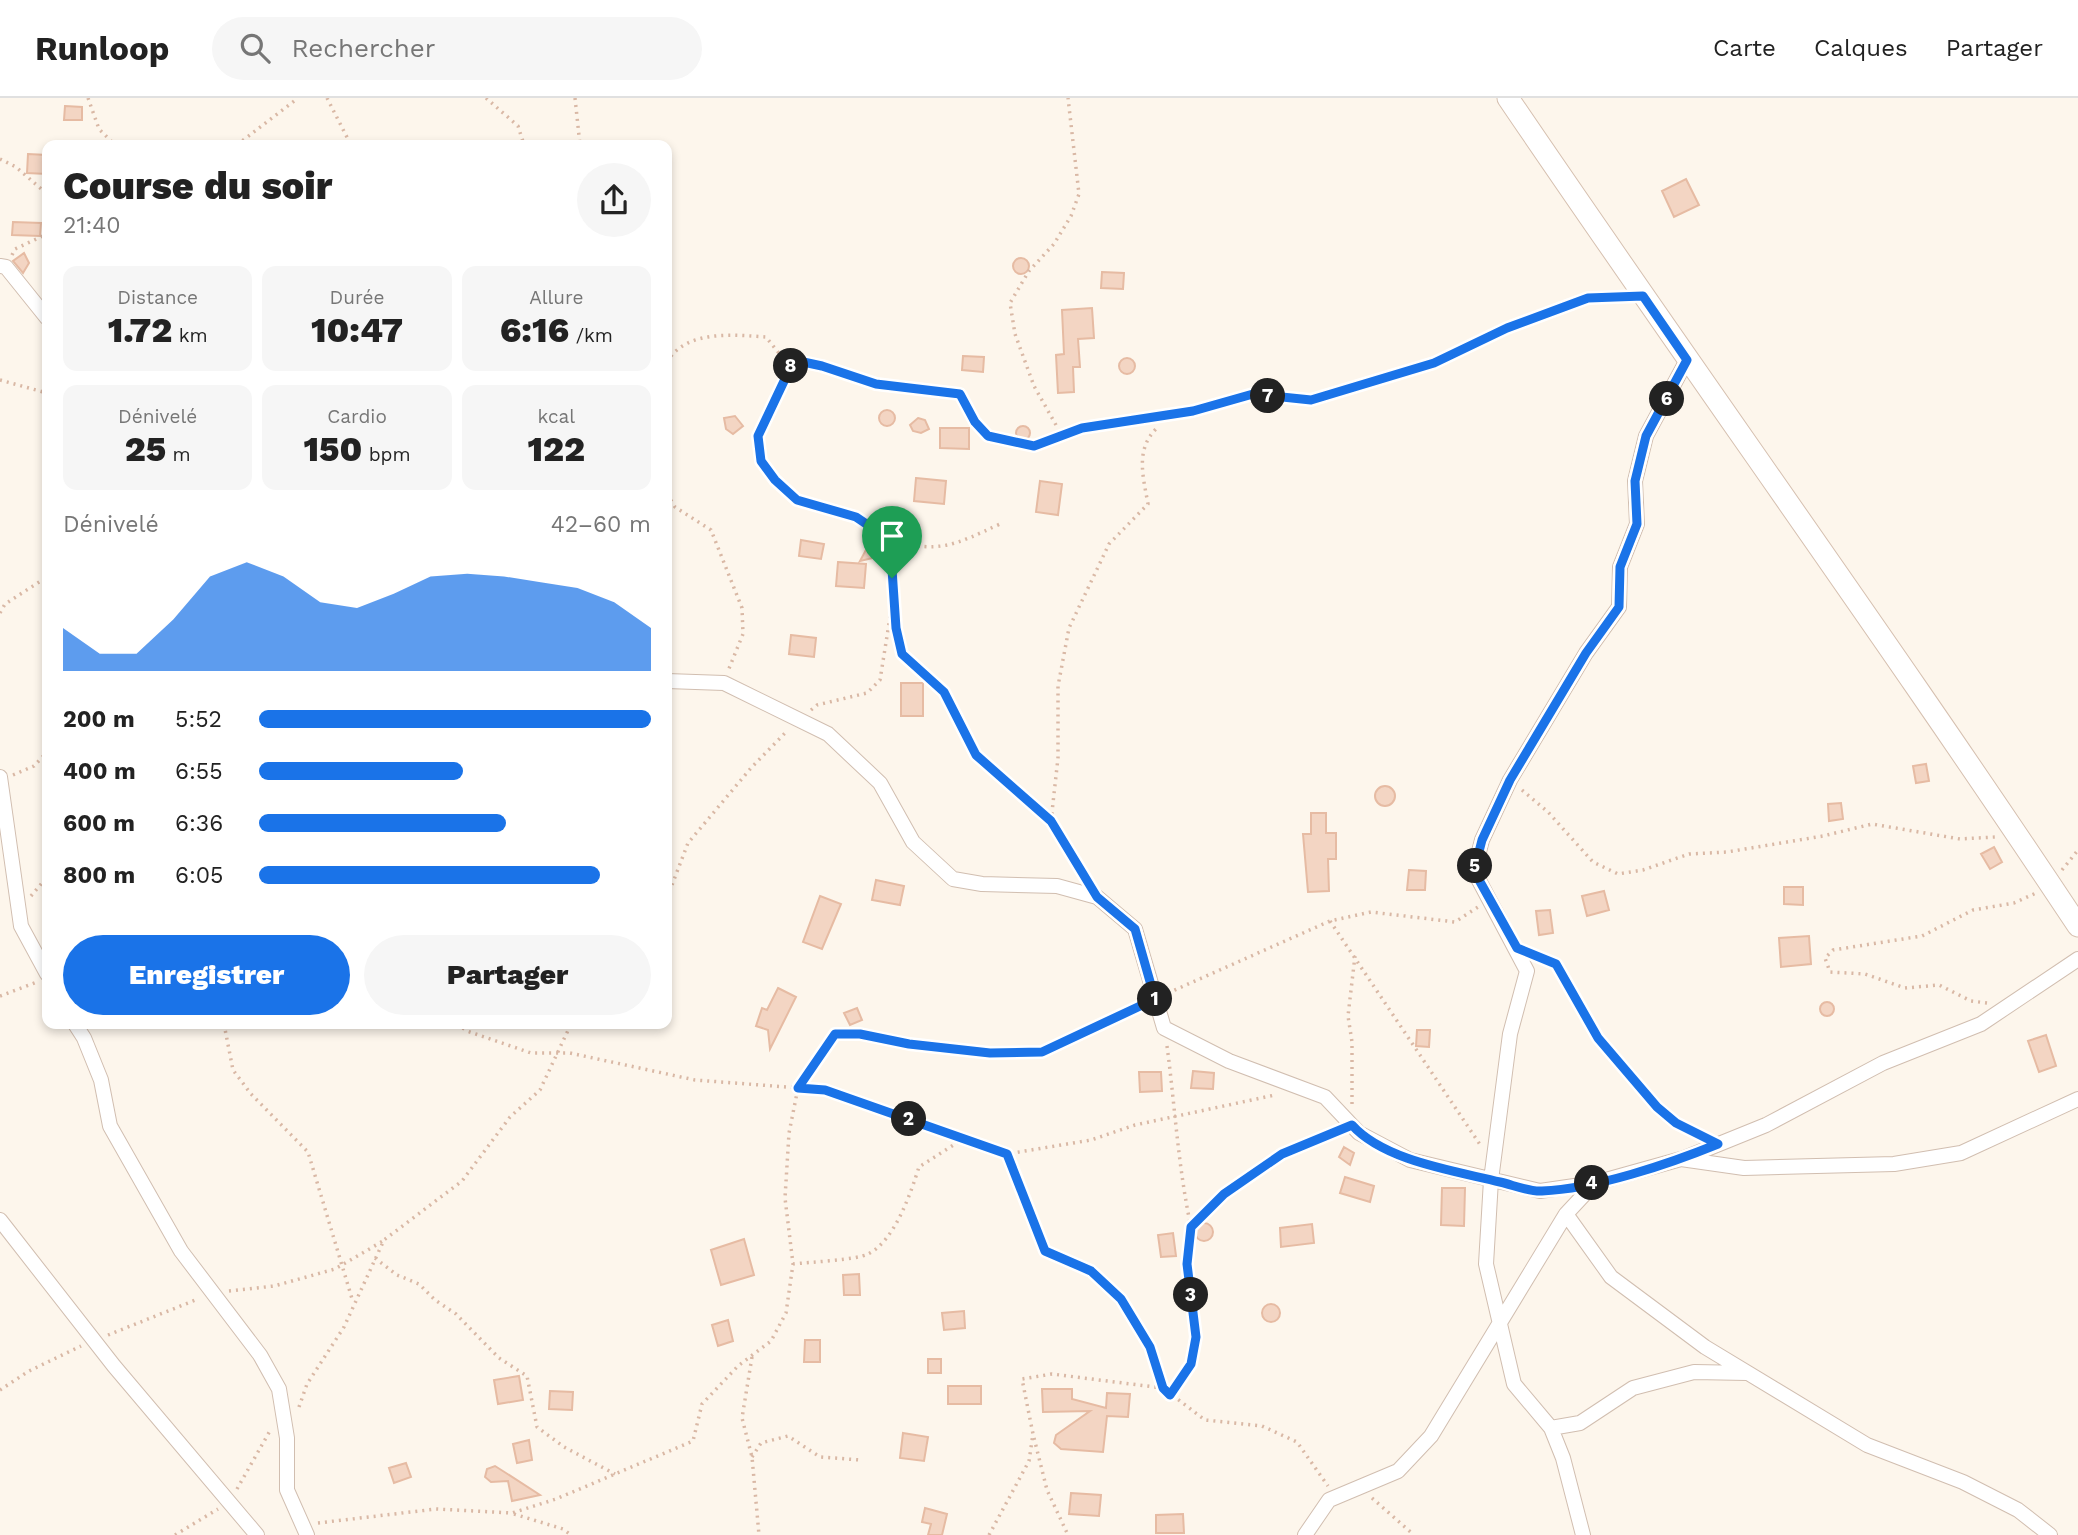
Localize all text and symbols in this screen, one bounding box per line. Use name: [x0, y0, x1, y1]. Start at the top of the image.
search box: [212, 17, 702, 80]
text: Runloop: [35, 29, 170, 68]
icon: search: [236, 29, 274, 67]
text: Rechercher: [292, 33, 435, 63]
text: Carte: [1713, 34, 1776, 62]
text: Calques: [1814, 34, 1908, 62]
text: Partager: [1946, 34, 2043, 62]
button: share: [577, 163, 651, 237]
text: Course du soir: [63, 164, 332, 208]
text: 21:40: [63, 212, 121, 239]
text: Distance: [117, 286, 198, 309]
text: Durée: [330, 286, 384, 309]
text: Allure: [529, 286, 583, 309]
text: 1.72: [108, 309, 172, 351]
text: 10:47: [311, 309, 403, 351]
text: 6:16: [500, 309, 569, 351]
text: km: [172, 324, 208, 347]
text: /km: [569, 324, 613, 347]
pin: 8: [774, 348, 808, 384]
text: 8: [785, 354, 796, 377]
pin: 7: [1250, 378, 1286, 414]
pin: 6: [1650, 382, 1684, 416]
text: 7: [1262, 384, 1273, 407]
text: 6: [1661, 387, 1672, 410]
text: Dénivelé: [118, 405, 197, 428]
text: Cardio: [327, 405, 387, 428]
text: kcal: [538, 405, 575, 428]
text: 25: [125, 428, 166, 470]
text: 150: [303, 428, 362, 470]
text: 122: [527, 428, 585, 470]
text: m: [166, 443, 191, 466]
text: bpm: [362, 443, 411, 466]
pin: [862, 506, 922, 578]
text: Dénivelé: [63, 511, 159, 538]
text: 42–60 m: [551, 511, 651, 538]
icon: arrive: [873, 517, 911, 555]
text: 200 m: [63, 706, 135, 733]
text: 5:52: [175, 706, 222, 733]
text: 400 m: [63, 758, 136, 785]
text: 6:55: [175, 758, 223, 785]
text: 600 m: [63, 810, 135, 837]
text: 6:36: [175, 810, 223, 837]
pin: 5: [1458, 848, 1492, 884]
text: 5: [1469, 854, 1480, 877]
text: 800 m: [63, 862, 135, 889]
text: 6:05: [175, 862, 223, 889]
button: Enregistrer: [63, 935, 350, 1015]
button: Partager: [364, 935, 651, 1015]
pin: 1: [1138, 982, 1172, 1016]
text: 1: [1150, 987, 1159, 1010]
pin: 2: [892, 1102, 926, 1136]
text: 2: [903, 1107, 914, 1130]
pin: 4: [1574, 1166, 1610, 1200]
text: 4: [1585, 1171, 1598, 1194]
pin: 3: [1174, 1278, 1208, 1312]
text: 3: [1185, 1283, 1196, 1306]

